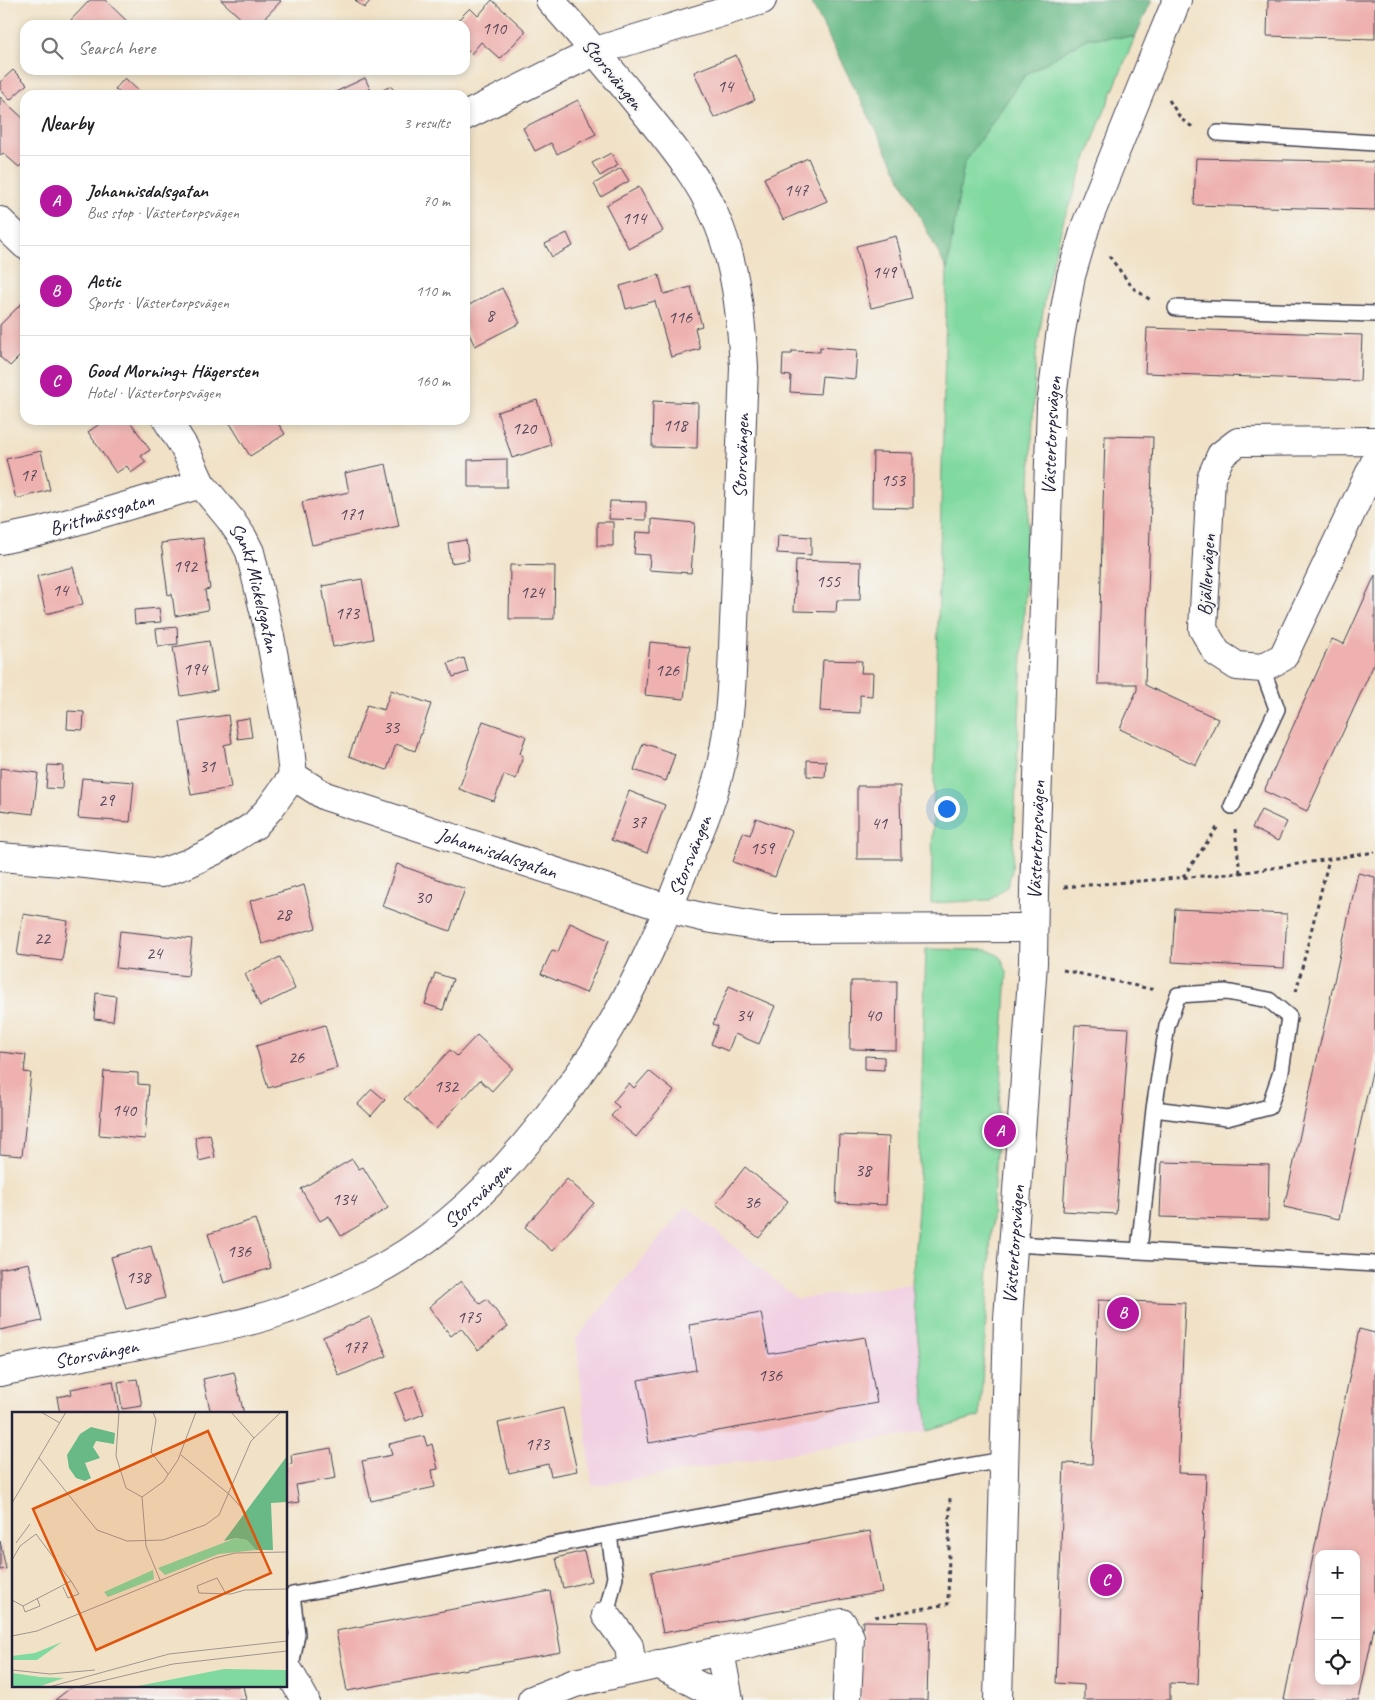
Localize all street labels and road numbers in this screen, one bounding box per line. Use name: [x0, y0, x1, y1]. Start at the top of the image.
street label: Storsvängen: [576, 34, 650, 116]
street label: Västertorpsvägen: [1036, 374, 1068, 495]
street label: Storsvängen: [727, 412, 755, 499]
street label: Brittmässgatan: [46, 486, 158, 541]
street label: Sankt Mickelsgatan: [223, 518, 285, 655]
street label: Bjällervägen: [1192, 533, 1221, 617]
street label: Västertorpsvägen: [1022, 779, 1051, 900]
street label: Storsvängen: [663, 811, 718, 900]
street label: Johannisdalsgatan: [433, 821, 561, 885]
street label: Storsvängen: [438, 1156, 518, 1234]
street label: Västertorpsvägen: [997, 1183, 1030, 1305]
street label: Storsvängen: [52, 1333, 141, 1374]

